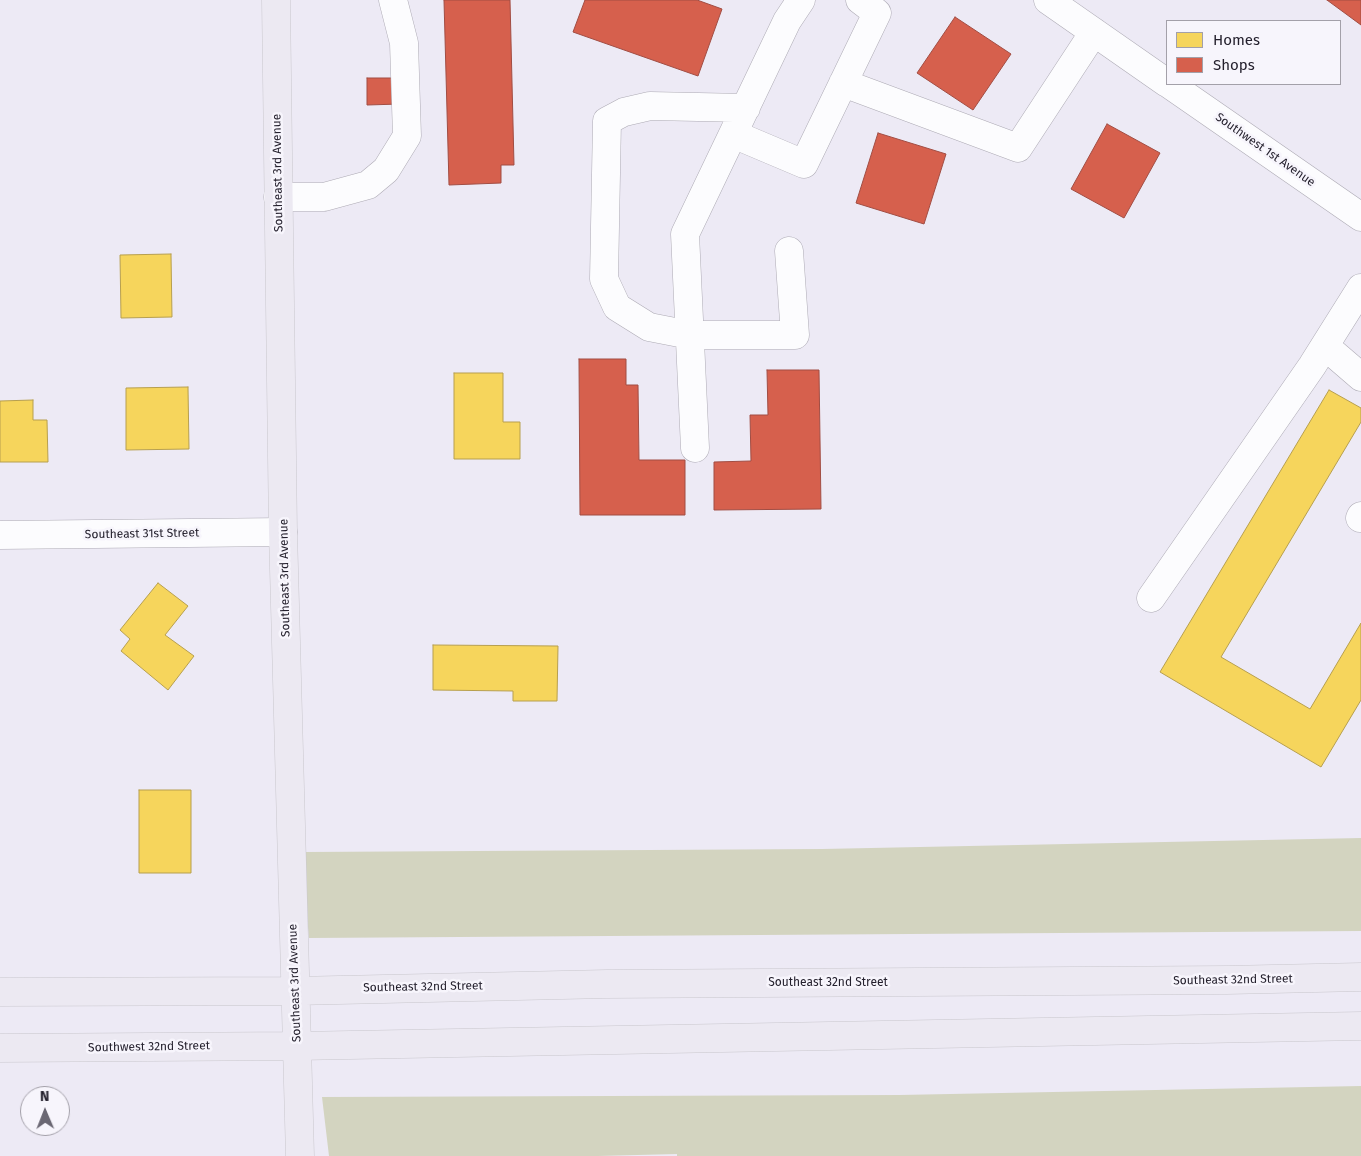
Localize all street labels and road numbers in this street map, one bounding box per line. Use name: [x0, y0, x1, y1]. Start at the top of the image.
street label: Southwest 1st Avenue: [1212, 110, 1318, 190]
street label: Southeast 3rd Avenue: [270, 114, 286, 232]
street label: Southeast 3rd Avenue: [277, 519, 293, 637]
street label: Southeast 31st Street: [85, 526, 199, 542]
street label: Southeast 3rd Avenue: [286, 924, 304, 1042]
street label: Southeast 32nd Street: [1173, 972, 1293, 988]
street label: Southeast 32nd Street: [768, 976, 888, 990]
street label: Southeast 32nd Street: [363, 979, 483, 995]
street label: Southwest 32nd Street: [88, 1039, 210, 1055]

